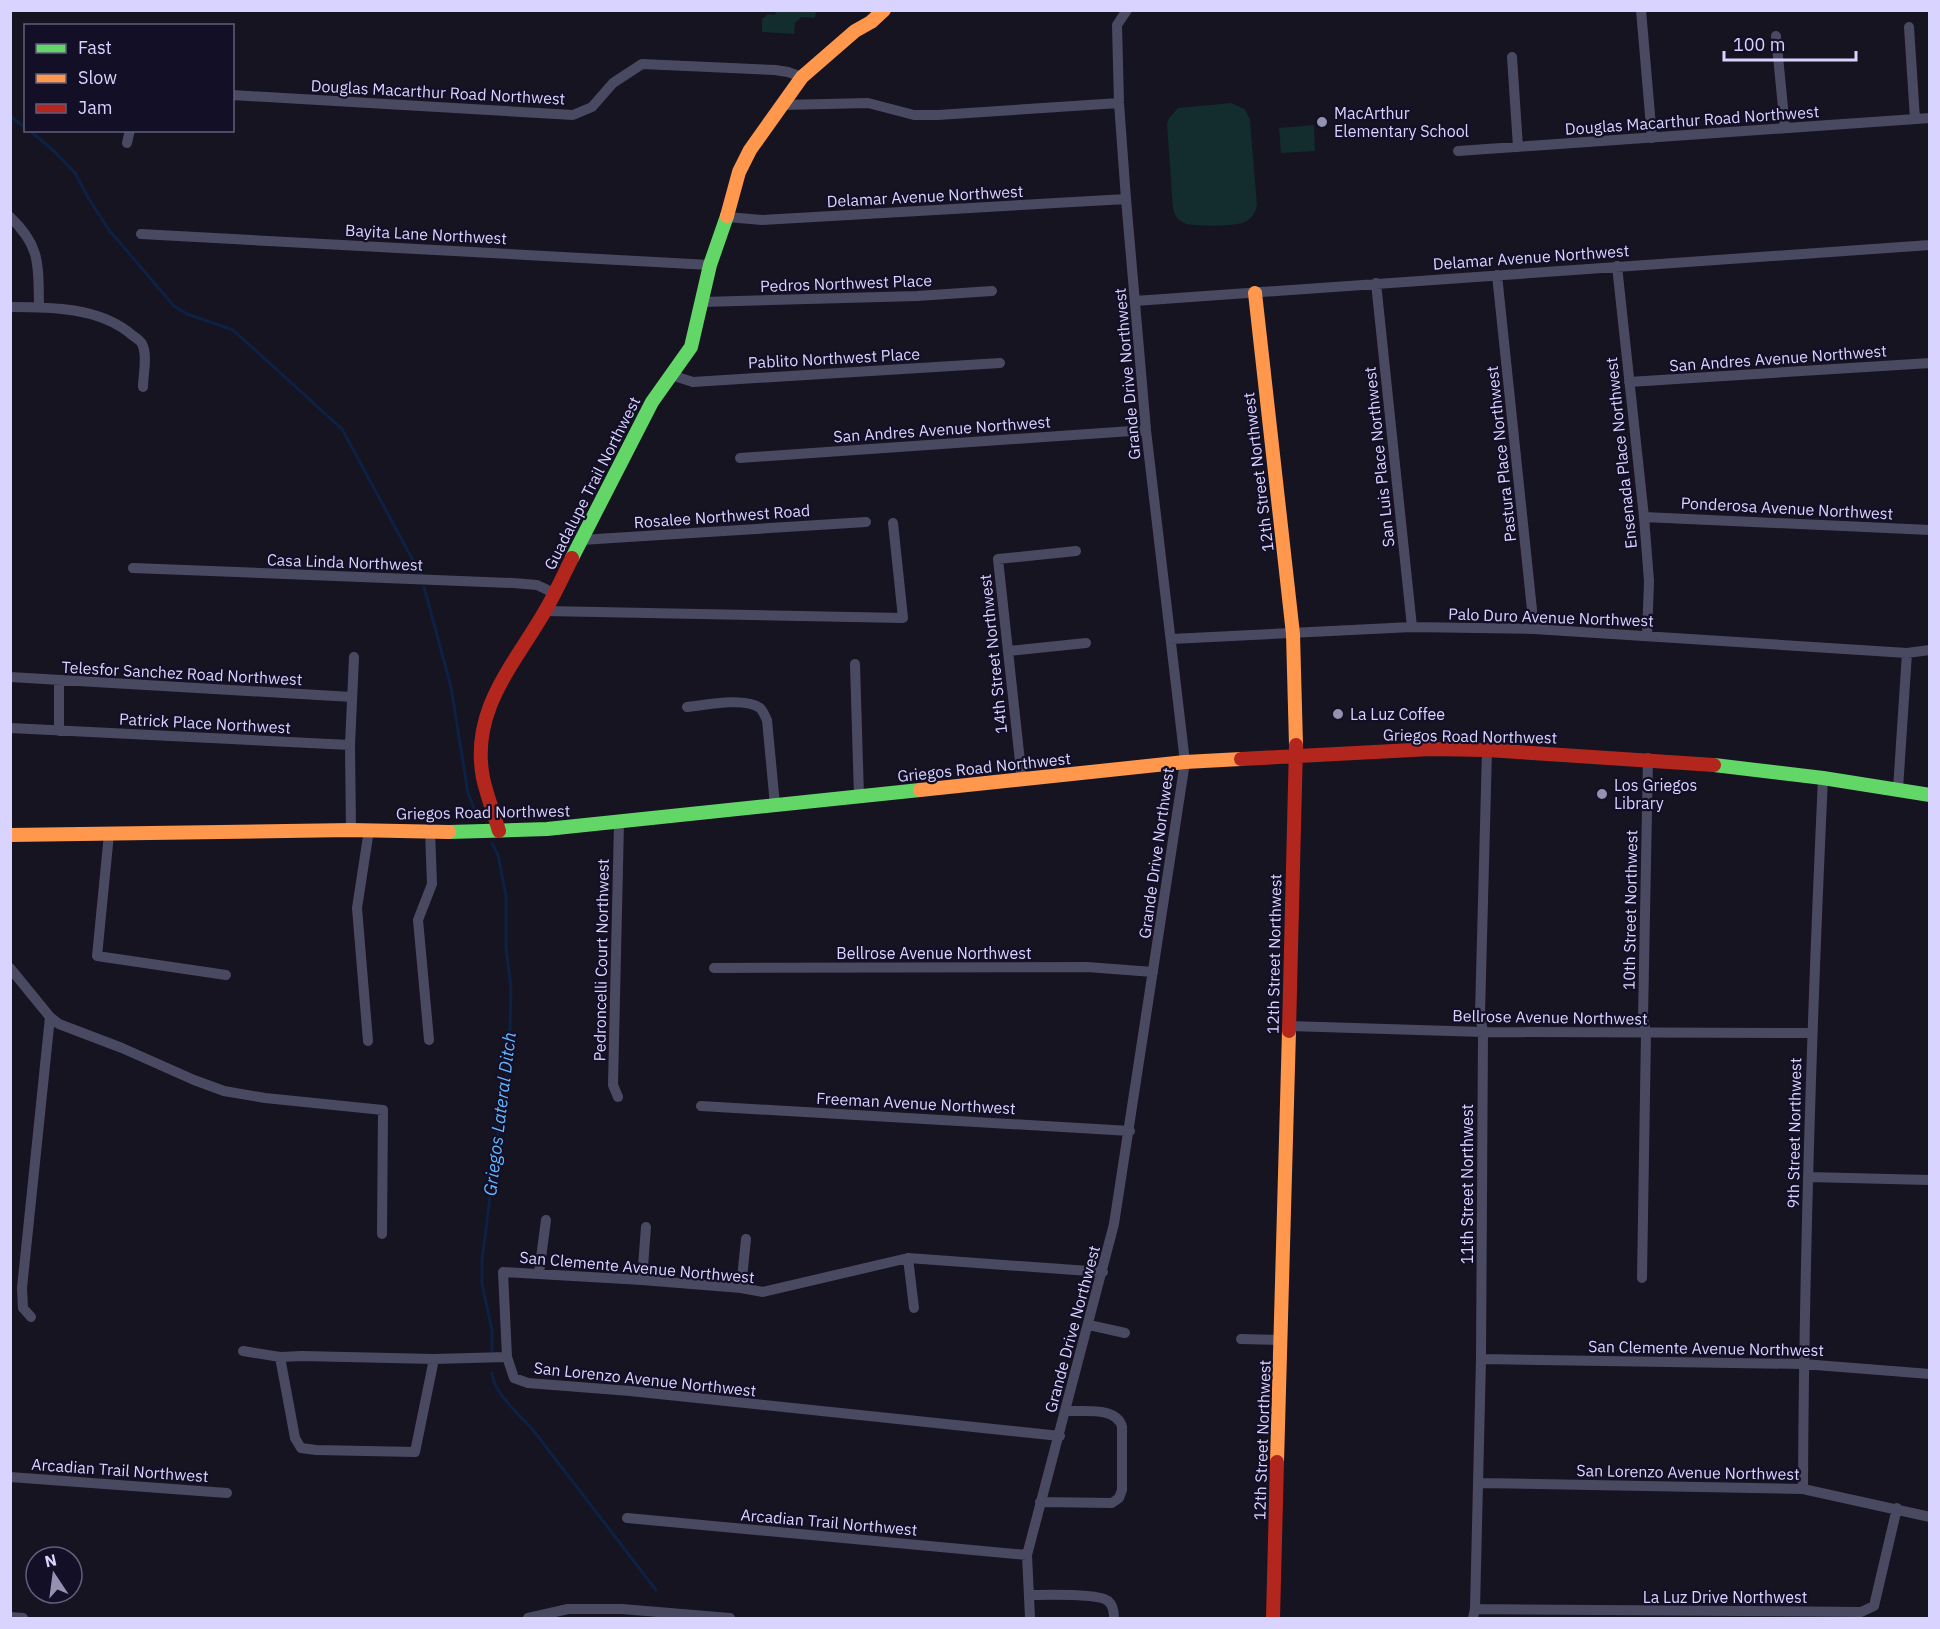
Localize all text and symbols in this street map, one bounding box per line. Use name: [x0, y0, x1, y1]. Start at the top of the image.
legend: [24, 24, 234, 132]
scale bar: [1724, 24, 1856, 62]
text: 100 m: [1733, 33, 1785, 56]
text: Fast: [78, 36, 112, 59]
text: Slow: [78, 66, 117, 89]
street label: Douglas Macarthur Road Northwest: [310, 75, 566, 109]
text: Jam: [78, 96, 113, 119]
street label: Douglas Macarthur Road Northwest: [1564, 101, 1820, 139]
place label: MacArthur Elementary School: [1334, 103, 1469, 141]
marker: MacArthur Elementary School: [1315, 115, 1329, 129]
street label: Delamar Avenue Northwest: [826, 181, 1024, 211]
street label: Bayita Lane Northwest: [345, 220, 507, 248]
street label: Delamar Avenue Northwest: [1432, 240, 1630, 274]
street label: Pedros Northwest Place: [760, 270, 933, 296]
street label: Grande Drive Northwest: [1110, 287, 1144, 461]
street label: San Andres Avenue Northwest: [1669, 340, 1887, 376]
street label: Pablito Northwest Place: [747, 343, 921, 372]
street label: Ensenada Place Northwest: [1601, 356, 1641, 550]
street label: Pastura Place Northwest: [1482, 365, 1520, 543]
street label: San Luis Place Northwest: [1360, 366, 1398, 548]
street label: 12th Street Northwest: [1238, 391, 1278, 553]
street label: Guadalupe Trail Northwest: [540, 393, 644, 573]
street label: San Andres Avenue Northwest: [833, 411, 1051, 447]
street label: Ponderosa Avenue Northwest: [1680, 492, 1894, 524]
street label: Rosalee Northwest Road: [633, 500, 811, 532]
street label: Casa Linda Northwest: [266, 549, 424, 575]
street label: 14th Street Northwest: [975, 573, 1011, 735]
street label: Palo Duro Avenue Northwest: [1448, 603, 1654, 631]
street label: Telesfor Sanchez Road Northwest: [61, 657, 303, 689]
place label: La Luz Coffee: [1350, 704, 1445, 724]
marker: La Luz Coffee: [1331, 707, 1345, 721]
street label: Patrick Place Northwest: [119, 709, 291, 737]
street label: Griegos Road Northwest: [1383, 724, 1557, 748]
street label: Griegos Road Northwest: [896, 748, 1072, 786]
street label: Grande Drive Northwest: [1134, 766, 1178, 940]
place label: Los Griegos Library: [1614, 775, 1697, 813]
marker: Los Griegos Library: [1595, 787, 1609, 801]
street label: Griegos Road Northwest: [396, 800, 570, 824]
street label: 10th Street Northwest: [1619, 830, 1641, 990]
street label: Pedroncelli Court Northwest: [589, 858, 613, 1062]
street label: 12th Street Northwest: [1263, 874, 1285, 1034]
street label: Bellrose Avenue Northwest: [836, 943, 1032, 963]
street label: Bellrose Avenue Northwest: [1452, 1005, 1648, 1029]
water label: Griegos Lateral Ditch: [478, 1031, 521, 1197]
street label: 9th Street Northwest: [1783, 1057, 1805, 1209]
street label: Freeman Avenue Northwest: [816, 1088, 1016, 1118]
street label: 11th Street Northwest: [1457, 1104, 1477, 1264]
street label: Grande Drive Northwest: [1040, 1243, 1104, 1415]
street label: San Clemente Avenue Northwest: [519, 1247, 755, 1287]
street label: San Clemente Avenue Northwest: [1588, 1336, 1824, 1360]
street label: San Lorenzo Avenue Northwest: [533, 1357, 757, 1401]
street label: 12th Street Northwest: [1249, 1359, 1275, 1521]
street label: Arcadian Trail Northwest: [31, 1454, 209, 1486]
street label: San Lorenzo Avenue Northwest: [1576, 1460, 1800, 1484]
street label: Arcadian Trail Northwest: [740, 1504, 918, 1540]
north arrow: [24, 1545, 84, 1605]
text: N: [43, 1549, 59, 1571]
street label: La Luz Drive Northwest: [1643, 1587, 1807, 1607]

